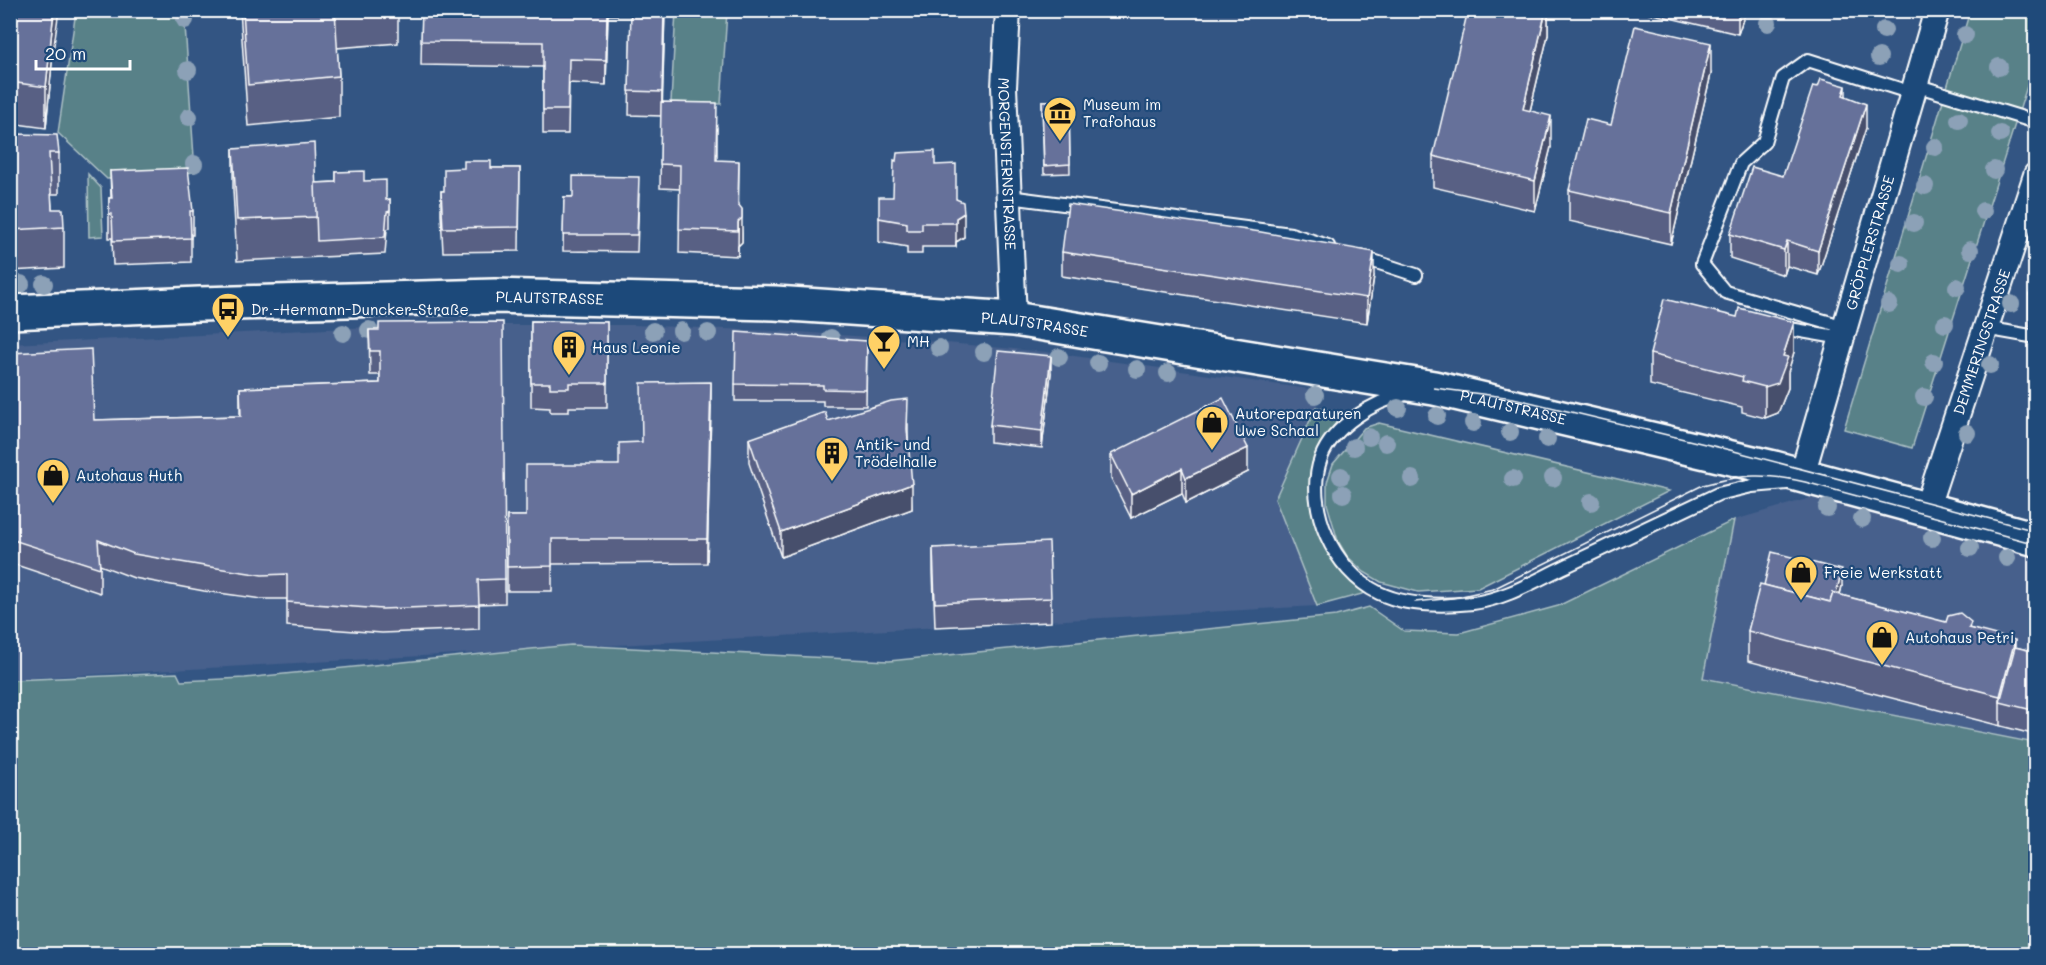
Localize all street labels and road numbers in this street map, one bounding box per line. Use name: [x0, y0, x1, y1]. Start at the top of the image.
street label: MORGENSTERNSTRASSE: [994, 77, 1021, 251]
street label: GRÖPPLERSTRASSE: [1840, 172, 1899, 312]
street label: DEMMERINGSTRASSE: [1948, 266, 2015, 417]
street label: PLAUTSTRASSE: [495, 286, 604, 309]
street label: PLAUTSTRASSE: [980, 307, 1090, 341]
street label: PLAUTSTRASSE: [1458, 385, 1569, 429]

